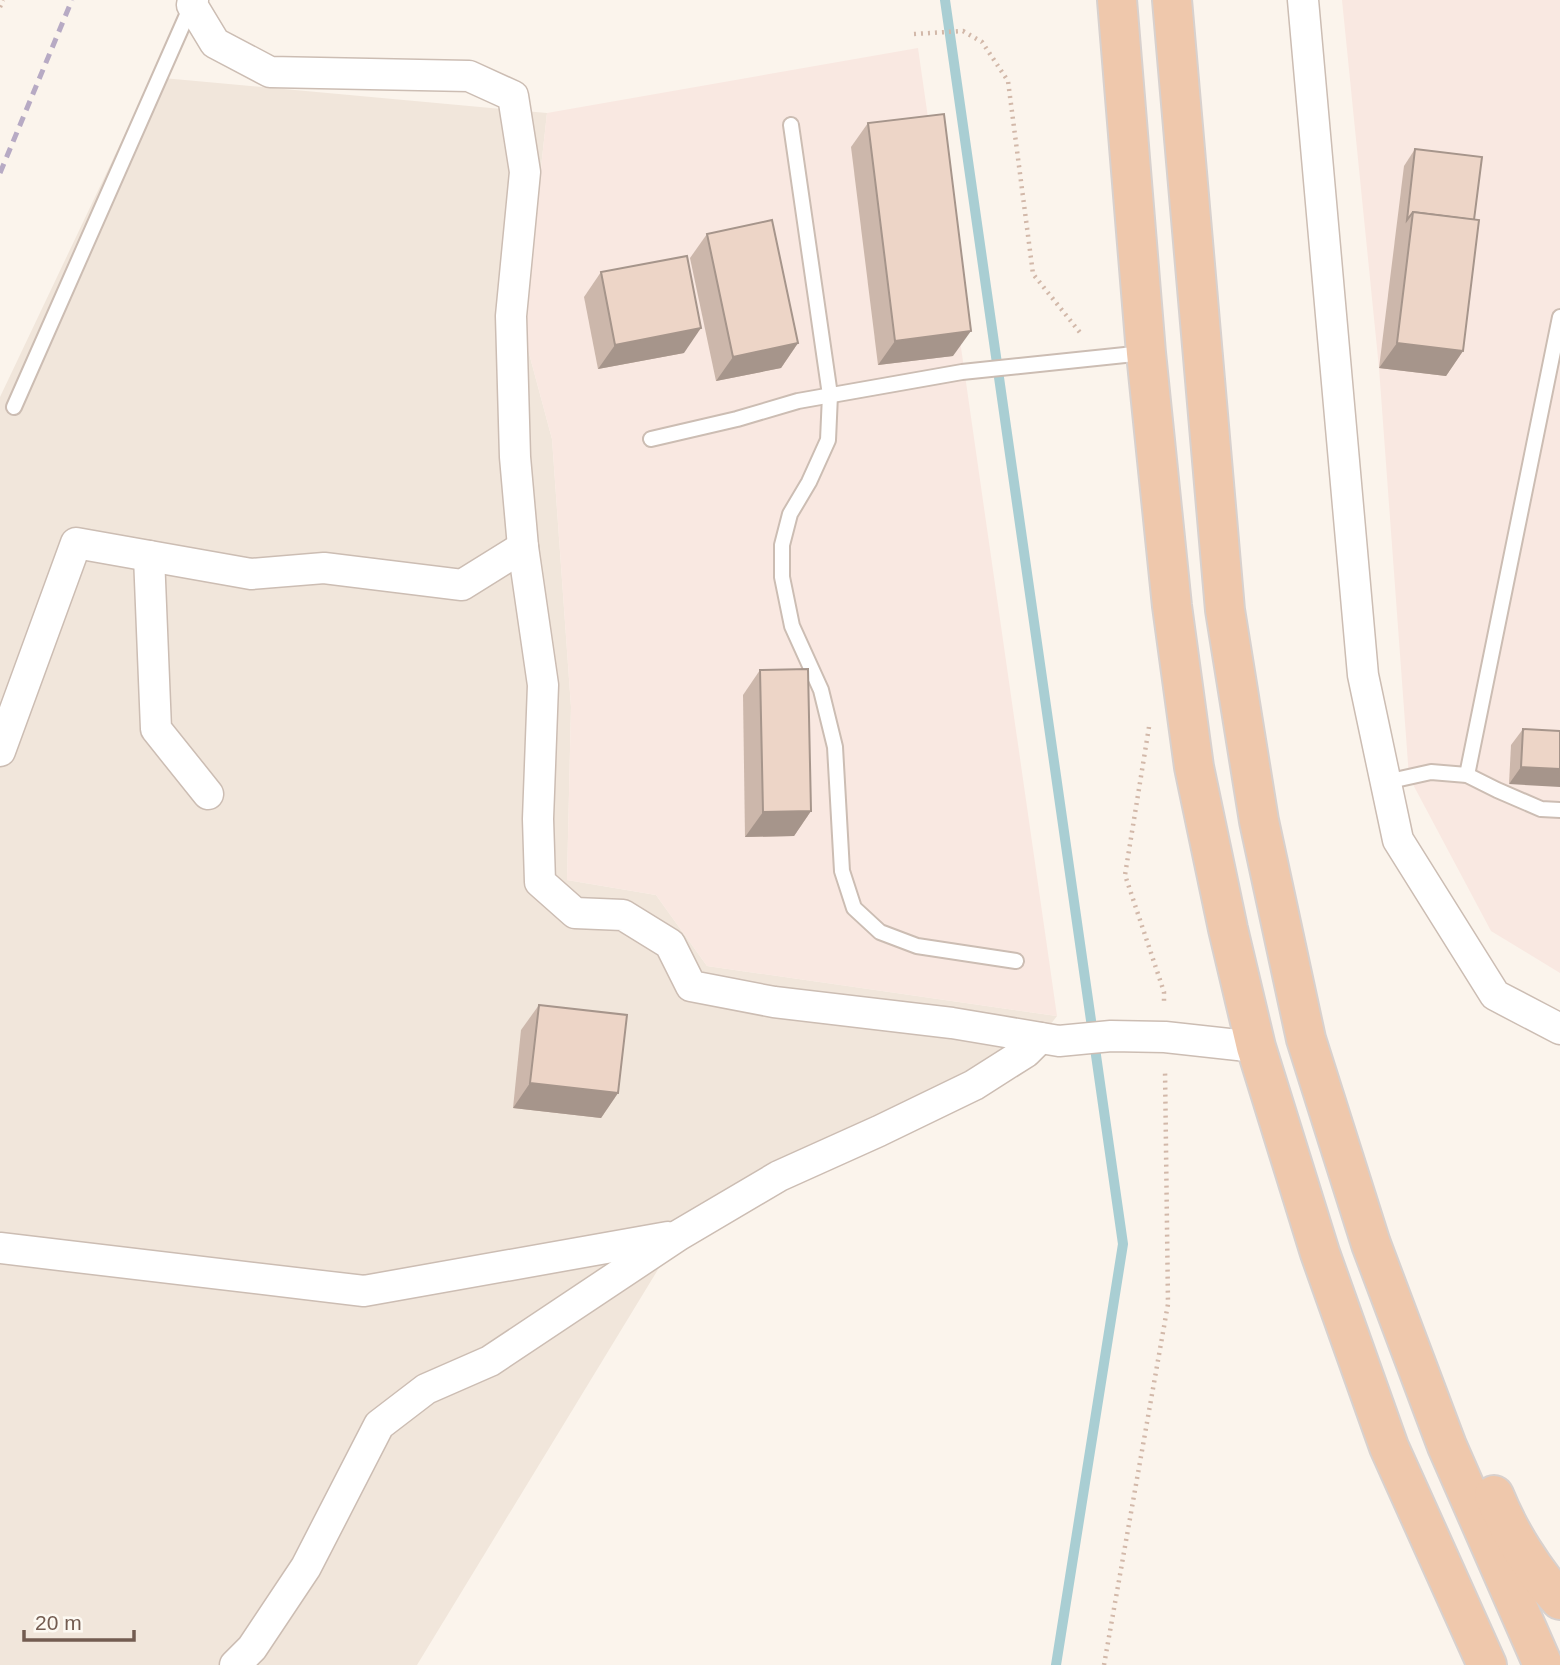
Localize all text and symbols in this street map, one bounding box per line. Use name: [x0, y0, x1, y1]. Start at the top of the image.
scale bar: [24, 1598, 135, 1642]
text: 20 m: [35, 1611, 82, 1634]

